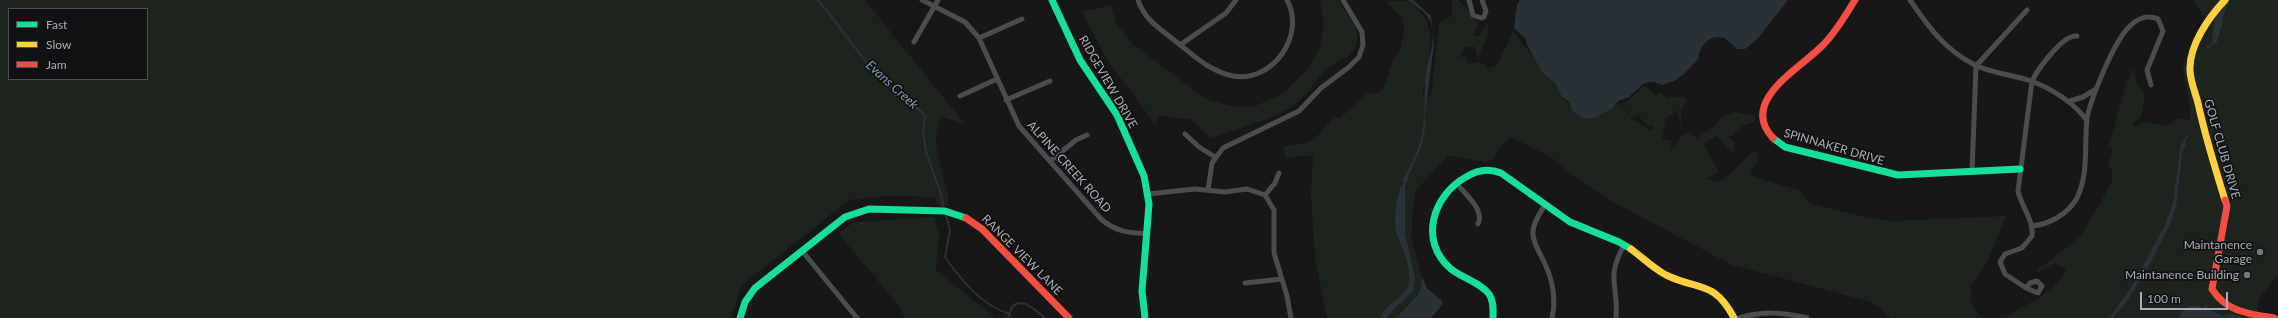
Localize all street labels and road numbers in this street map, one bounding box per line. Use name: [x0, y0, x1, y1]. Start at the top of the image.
street label: RIDGEVIEW DRIVE: [1076, 33, 1140, 131]
street label: GOLF CLUB DRIVE: [2201, 98, 2243, 200]
street label: ALPINE CREEK ROAD: [1024, 118, 1114, 216]
street label: SPINNAKER DRIVE: [1782, 126, 1886, 168]
street label: RANGE VIEW LANE: [979, 212, 1065, 298]

